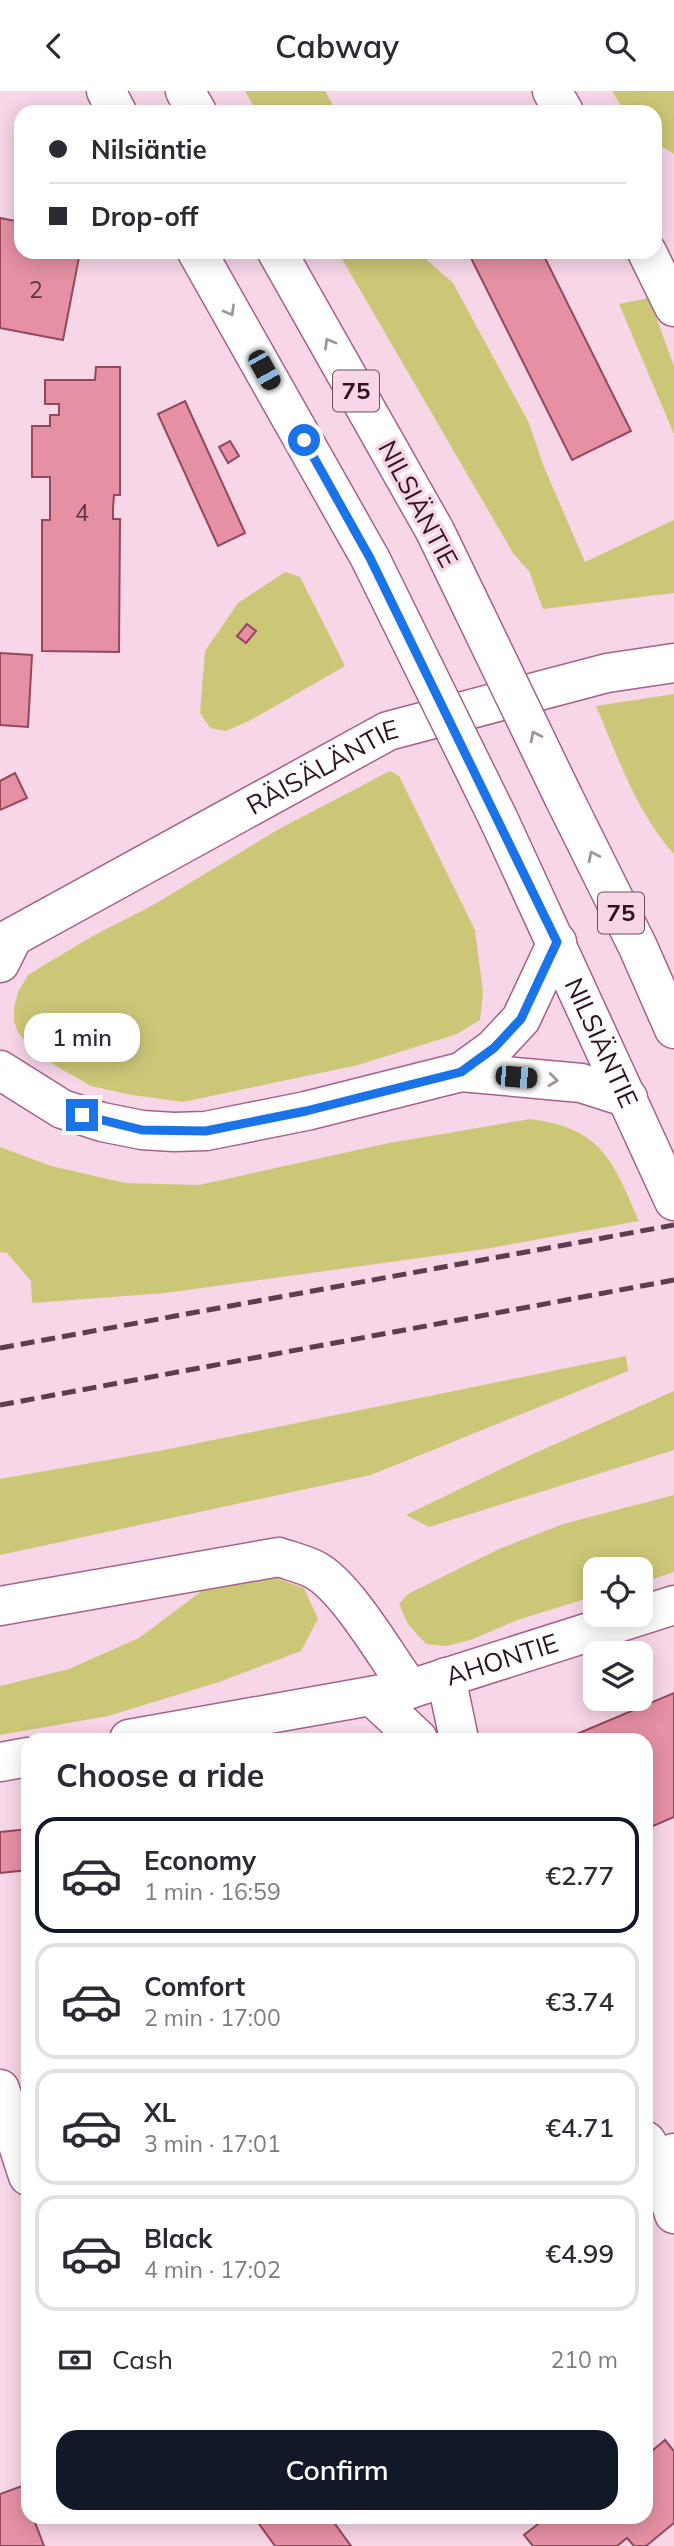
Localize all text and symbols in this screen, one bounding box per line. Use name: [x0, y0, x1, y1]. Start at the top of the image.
text: Cabway: [275, 26, 399, 66]
icon: back: [35, 27, 73, 65]
icon: search: [601, 27, 639, 65]
text: Nilsiäntie: [91, 133, 207, 166]
text: Drop-off: [91, 200, 198, 233]
house number: 2: [29, 275, 43, 304]
one-way arrow: [222, 304, 235, 317]
one-way arrow: [324, 338, 337, 351]
car: [245, 347, 284, 393]
road number: 75: [333, 370, 379, 411]
route start: [288, 424, 320, 456]
street label: NILSIÄNTIE: [371, 435, 466, 573]
house number: 4: [75, 498, 89, 527]
street label: RÄISÄLÄNTIE: [240, 712, 402, 822]
one-way arrow: [529, 731, 543, 743]
one-way arrow: [587, 851, 601, 863]
road number: 75: [598, 893, 644, 933]
street label: NILSIÄNTIE: [558, 972, 646, 1113]
callout: 1 min: [24, 1013, 140, 1063]
text: 1 min: [52, 1023, 112, 1052]
car: [495, 1065, 538, 1089]
one-way arrow: [548, 1072, 559, 1087]
route end: [66, 1099, 98, 1131]
map controls: [583, 1557, 653, 1711]
button: locate: [583, 1557, 653, 1627]
street label: AHONTIE: [441, 1626, 562, 1693]
button: layers: [583, 1641, 653, 1711]
text: Choose a ride: [56, 1755, 264, 1795]
icon: car: [60, 1844, 123, 1907]
text: Economy: [144, 1844, 256, 1877]
text: €2.77: [545, 1859, 614, 1892]
text: 1 min · 16:59: [144, 1877, 281, 1906]
icon: car: [60, 1970, 123, 2033]
text: Comfort: [144, 1970, 245, 2003]
text: €3.74: [545, 1985, 614, 2018]
text: 2 min · 17:00: [144, 2003, 281, 2032]
icon: car: [60, 2096, 123, 2159]
text: XL: [144, 2096, 176, 2129]
text: €4.71: [545, 2111, 614, 2144]
text: 3 min · 17:01: [144, 2129, 281, 2158]
icon: car: [60, 2222, 123, 2285]
text: Black: [144, 2222, 212, 2255]
text: €4.99: [545, 2237, 614, 2270]
text: 4 min · 17:02: [144, 2255, 281, 2284]
icon: cash: [56, 2341, 94, 2379]
text: Cash: [112, 2343, 173, 2376]
text: 210 m: [550, 2345, 618, 2374]
button: Confirm: [56, 2430, 618, 2510]

